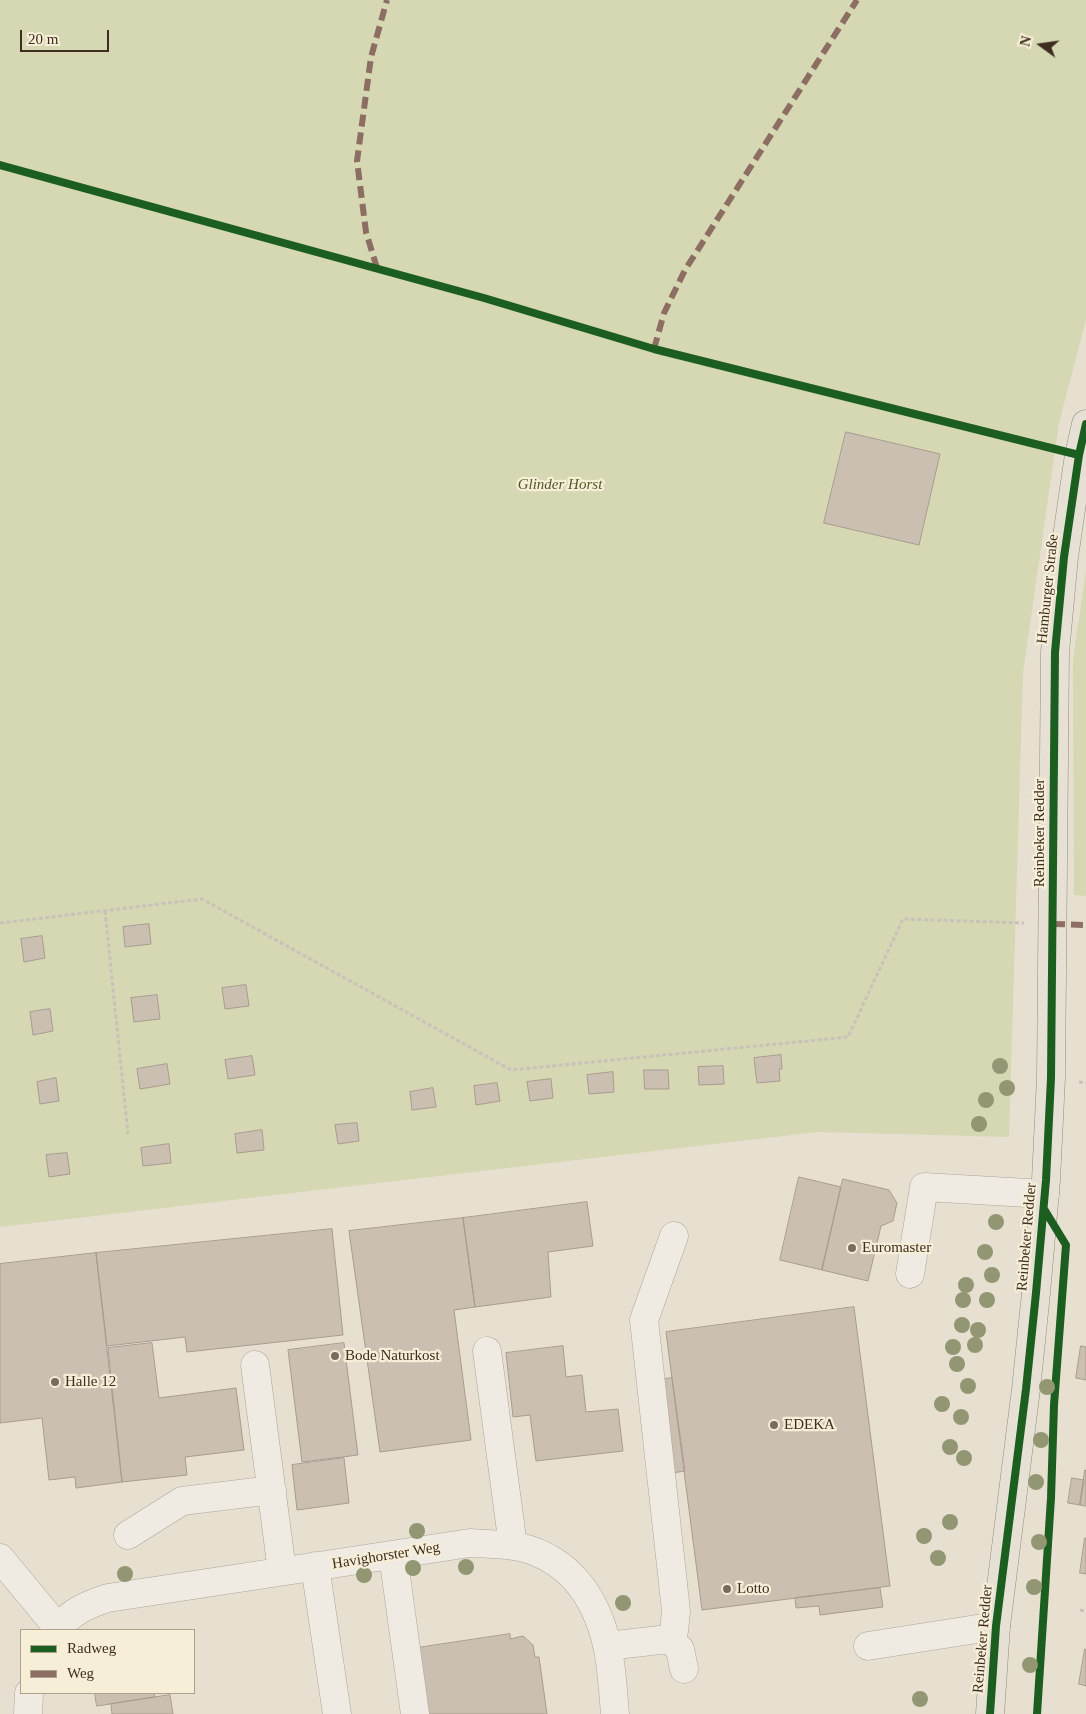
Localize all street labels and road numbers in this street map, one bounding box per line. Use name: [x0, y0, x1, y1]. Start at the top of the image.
street label: Hamburger Straße: [1033, 533, 1063, 645]
street label: Reinbeker Redder: [1031, 779, 1049, 887]
street label: Reinbeker Redder: [1013, 1182, 1041, 1292]
street label: Havighorster Weg: [331, 1539, 441, 1573]
street label: Reinbeker Redder: [969, 1584, 997, 1694]

